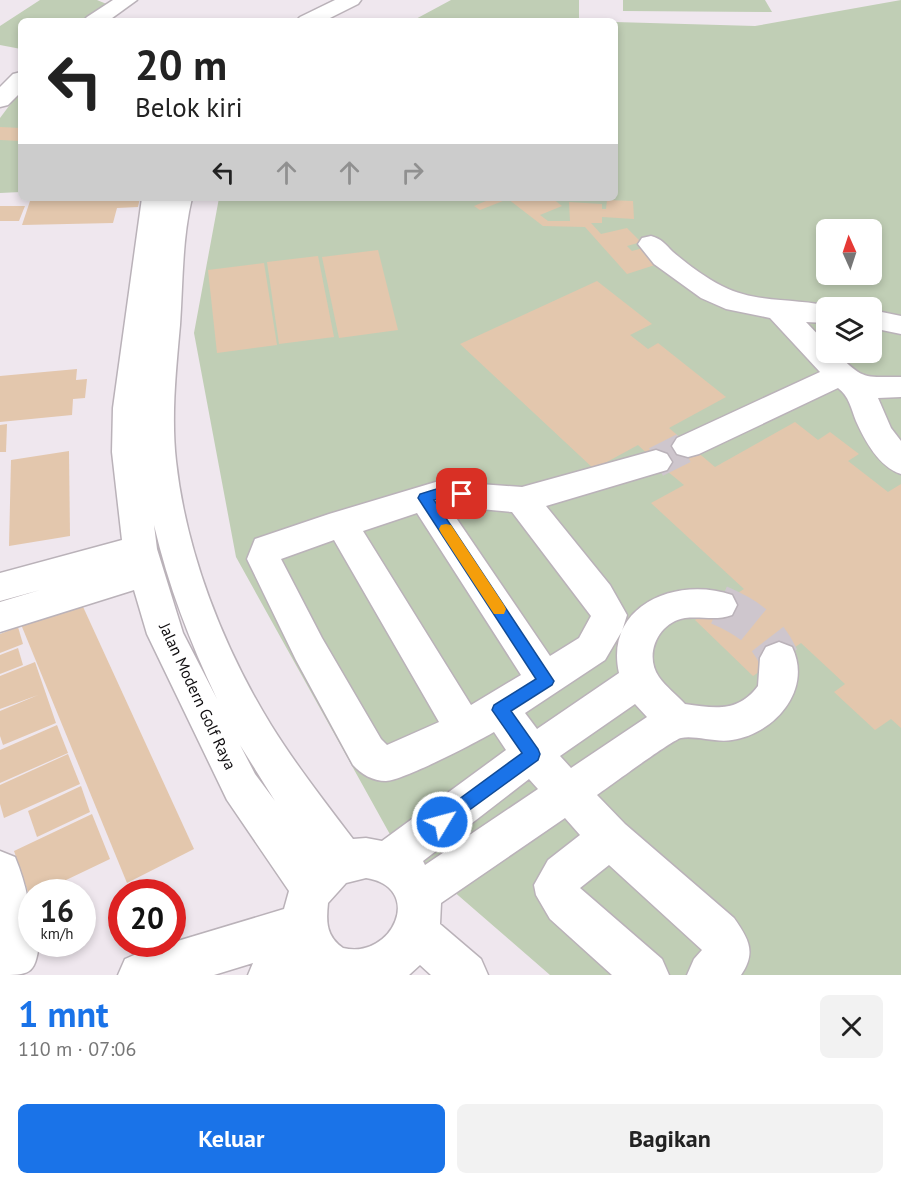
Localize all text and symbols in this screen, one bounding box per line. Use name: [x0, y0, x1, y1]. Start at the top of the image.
text: 20 m: [135, 37, 227, 92]
icon: left: [36, 42, 114, 120]
text: Belok kiri: [135, 90, 243, 124]
icon: left: [207, 156, 240, 189]
icon: ahead: [270, 156, 303, 189]
icon: ahead: [333, 156, 366, 189]
icon: right: [396, 156, 429, 189]
north arrow: [816, 219, 882, 285]
map controls: [816, 219, 882, 363]
button: layers: [816, 297, 882, 363]
pin: [436, 468, 487, 519]
icon: arrive: [445, 477, 478, 510]
street label: Jalan Modern Golf Raya: [155, 618, 241, 773]
position arrow: [410, 790, 474, 854]
speed limit sign: 20: [108, 879, 186, 957]
text: 16: [40, 891, 74, 930]
text: km/h: [41, 924, 73, 943]
text: 1 mnt: [18, 990, 109, 1037]
button: close: [820, 995, 883, 1058]
text: 110 m · 07:06: [18, 1036, 136, 1062]
button: Keluar: [18, 1104, 445, 1173]
button: Bagikan: [457, 1104, 883, 1173]

